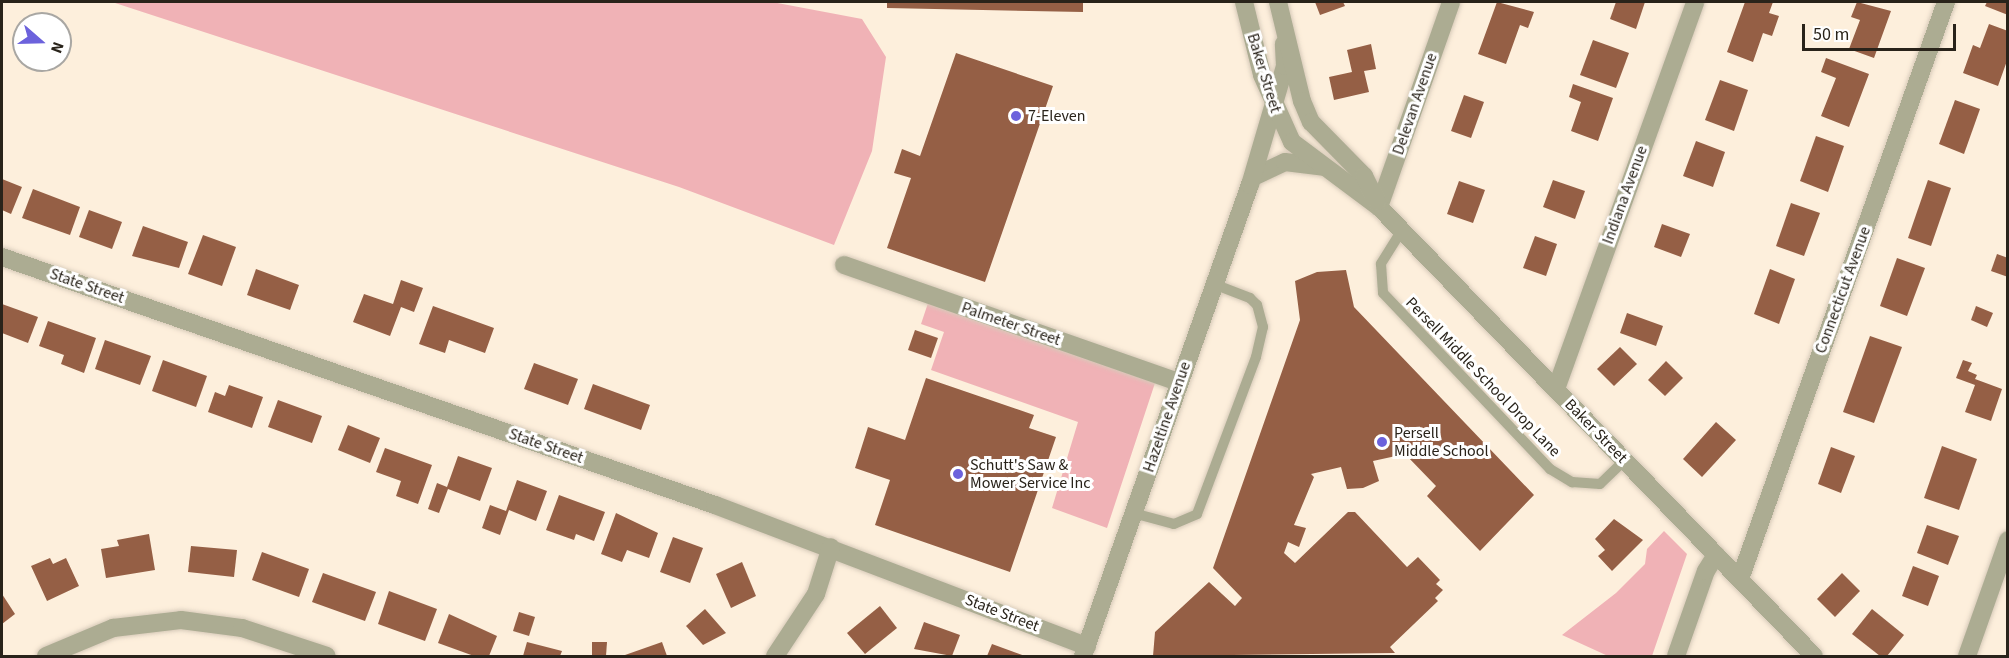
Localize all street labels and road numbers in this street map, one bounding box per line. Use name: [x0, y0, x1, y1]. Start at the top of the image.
street label: Baker Street: [1243, 31, 1285, 115]
street label: Delevan Avenue: [1389, 51, 1441, 157]
street label: Indiana Avenue: [1598, 143, 1652, 247]
street label: Connecticut Avenue: [1811, 224, 1875, 356]
street label: State Street: [47, 264, 127, 308]
street label: Persell Middle School Drop Lane: [1402, 293, 1564, 461]
street label: Palmeter Street: [959, 298, 1063, 350]
street label: Hazeltine Avenue: [1139, 359, 1195, 475]
street label: Baker Street: [1561, 395, 1631, 467]
street label: State Street: [506, 424, 586, 468]
street label: State Street: [962, 590, 1042, 636]

